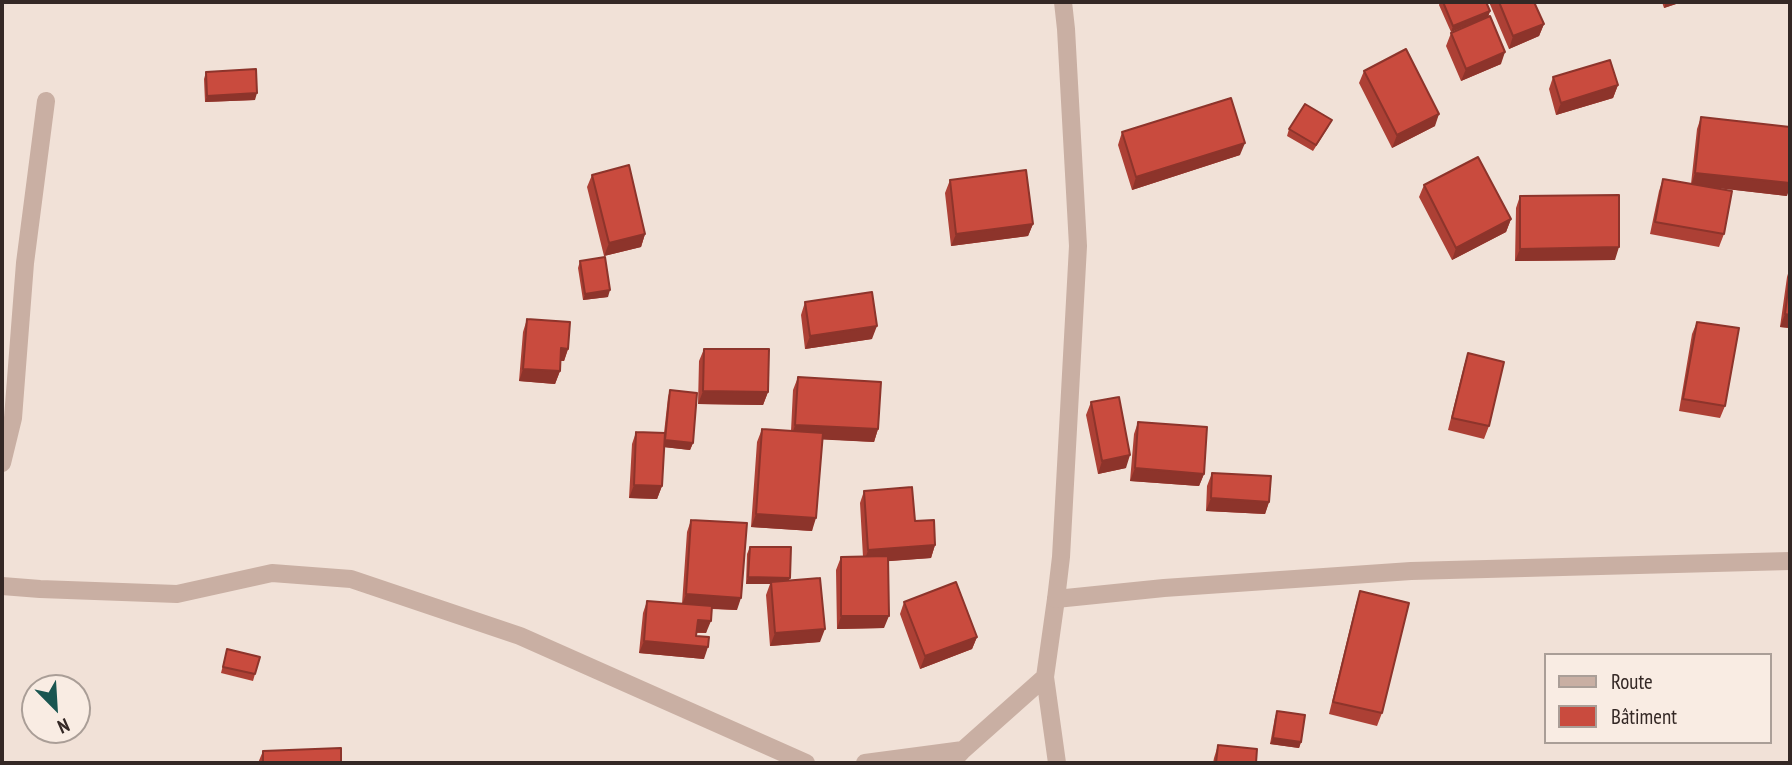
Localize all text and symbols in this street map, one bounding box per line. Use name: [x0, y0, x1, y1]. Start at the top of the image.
legend: [1544, 653, 1771, 744]
text: Route: [1611, 668, 1653, 695]
north arrow: [21, 674, 91, 744]
text: Bâtiment: [1611, 703, 1677, 730]
text: N: [54, 713, 73, 739]

